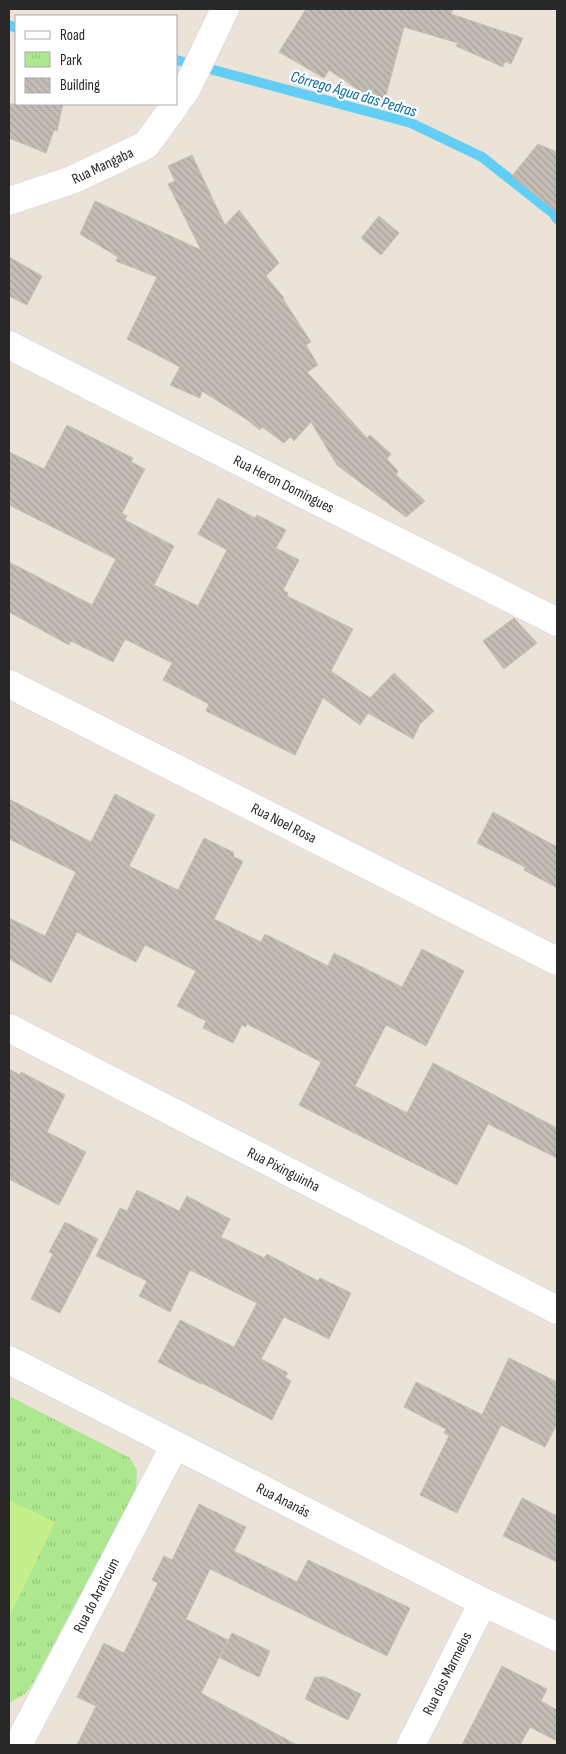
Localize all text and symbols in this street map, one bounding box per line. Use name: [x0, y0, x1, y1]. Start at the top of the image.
legend: [15, 15, 178, 105]
text: Road: [60, 26, 85, 45]
text: Park: [60, 51, 82, 70]
water label: Córrego Água das Pedras: [288, 67, 419, 122]
text: Building: [60, 76, 100, 95]
street label: Rua Mangaba: [69, 143, 137, 189]
street label: Rua Heron Domingues: [230, 451, 337, 518]
street label: Rua Noel Rosa: [248, 799, 320, 848]
street label: Rua Pixinguinha: [244, 1143, 323, 1196]
street label: Rua Ananás: [253, 1479, 313, 1522]
street label: Rua do Araticum: [69, 1555, 124, 1636]
street label: Rua dos Marmelos: [419, 1629, 476, 1719]

